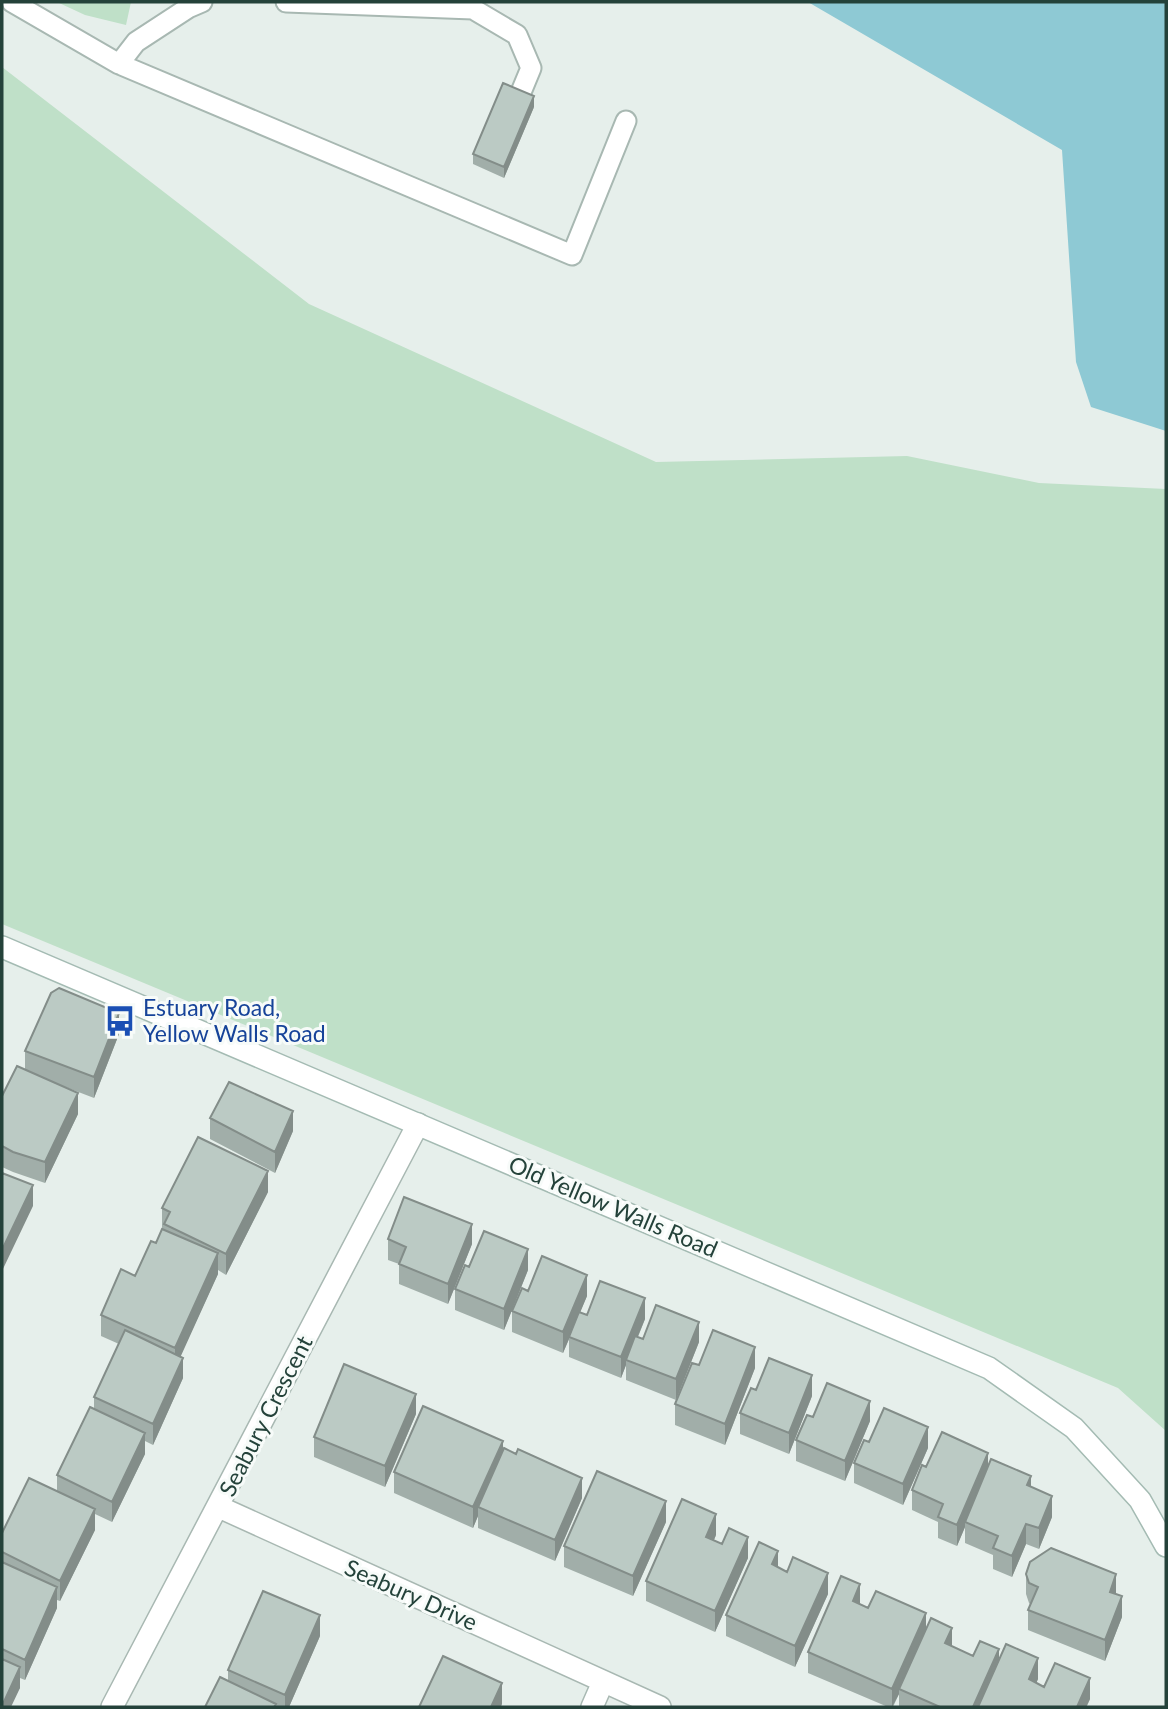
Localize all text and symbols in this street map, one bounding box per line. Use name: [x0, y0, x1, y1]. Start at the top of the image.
place label: Estuary Road, Yellow Walls Road: [143, 993, 326, 1047]
bus stop icon: Estuary Road, Yellow Walls Road: [103, 1004, 137, 1038]
street label: Old Yellow Walls Road: [505, 1149, 722, 1263]
street label: Seabury Crescent: [213, 1330, 318, 1500]
street label: Seabury Drive: [341, 1552, 482, 1636]

